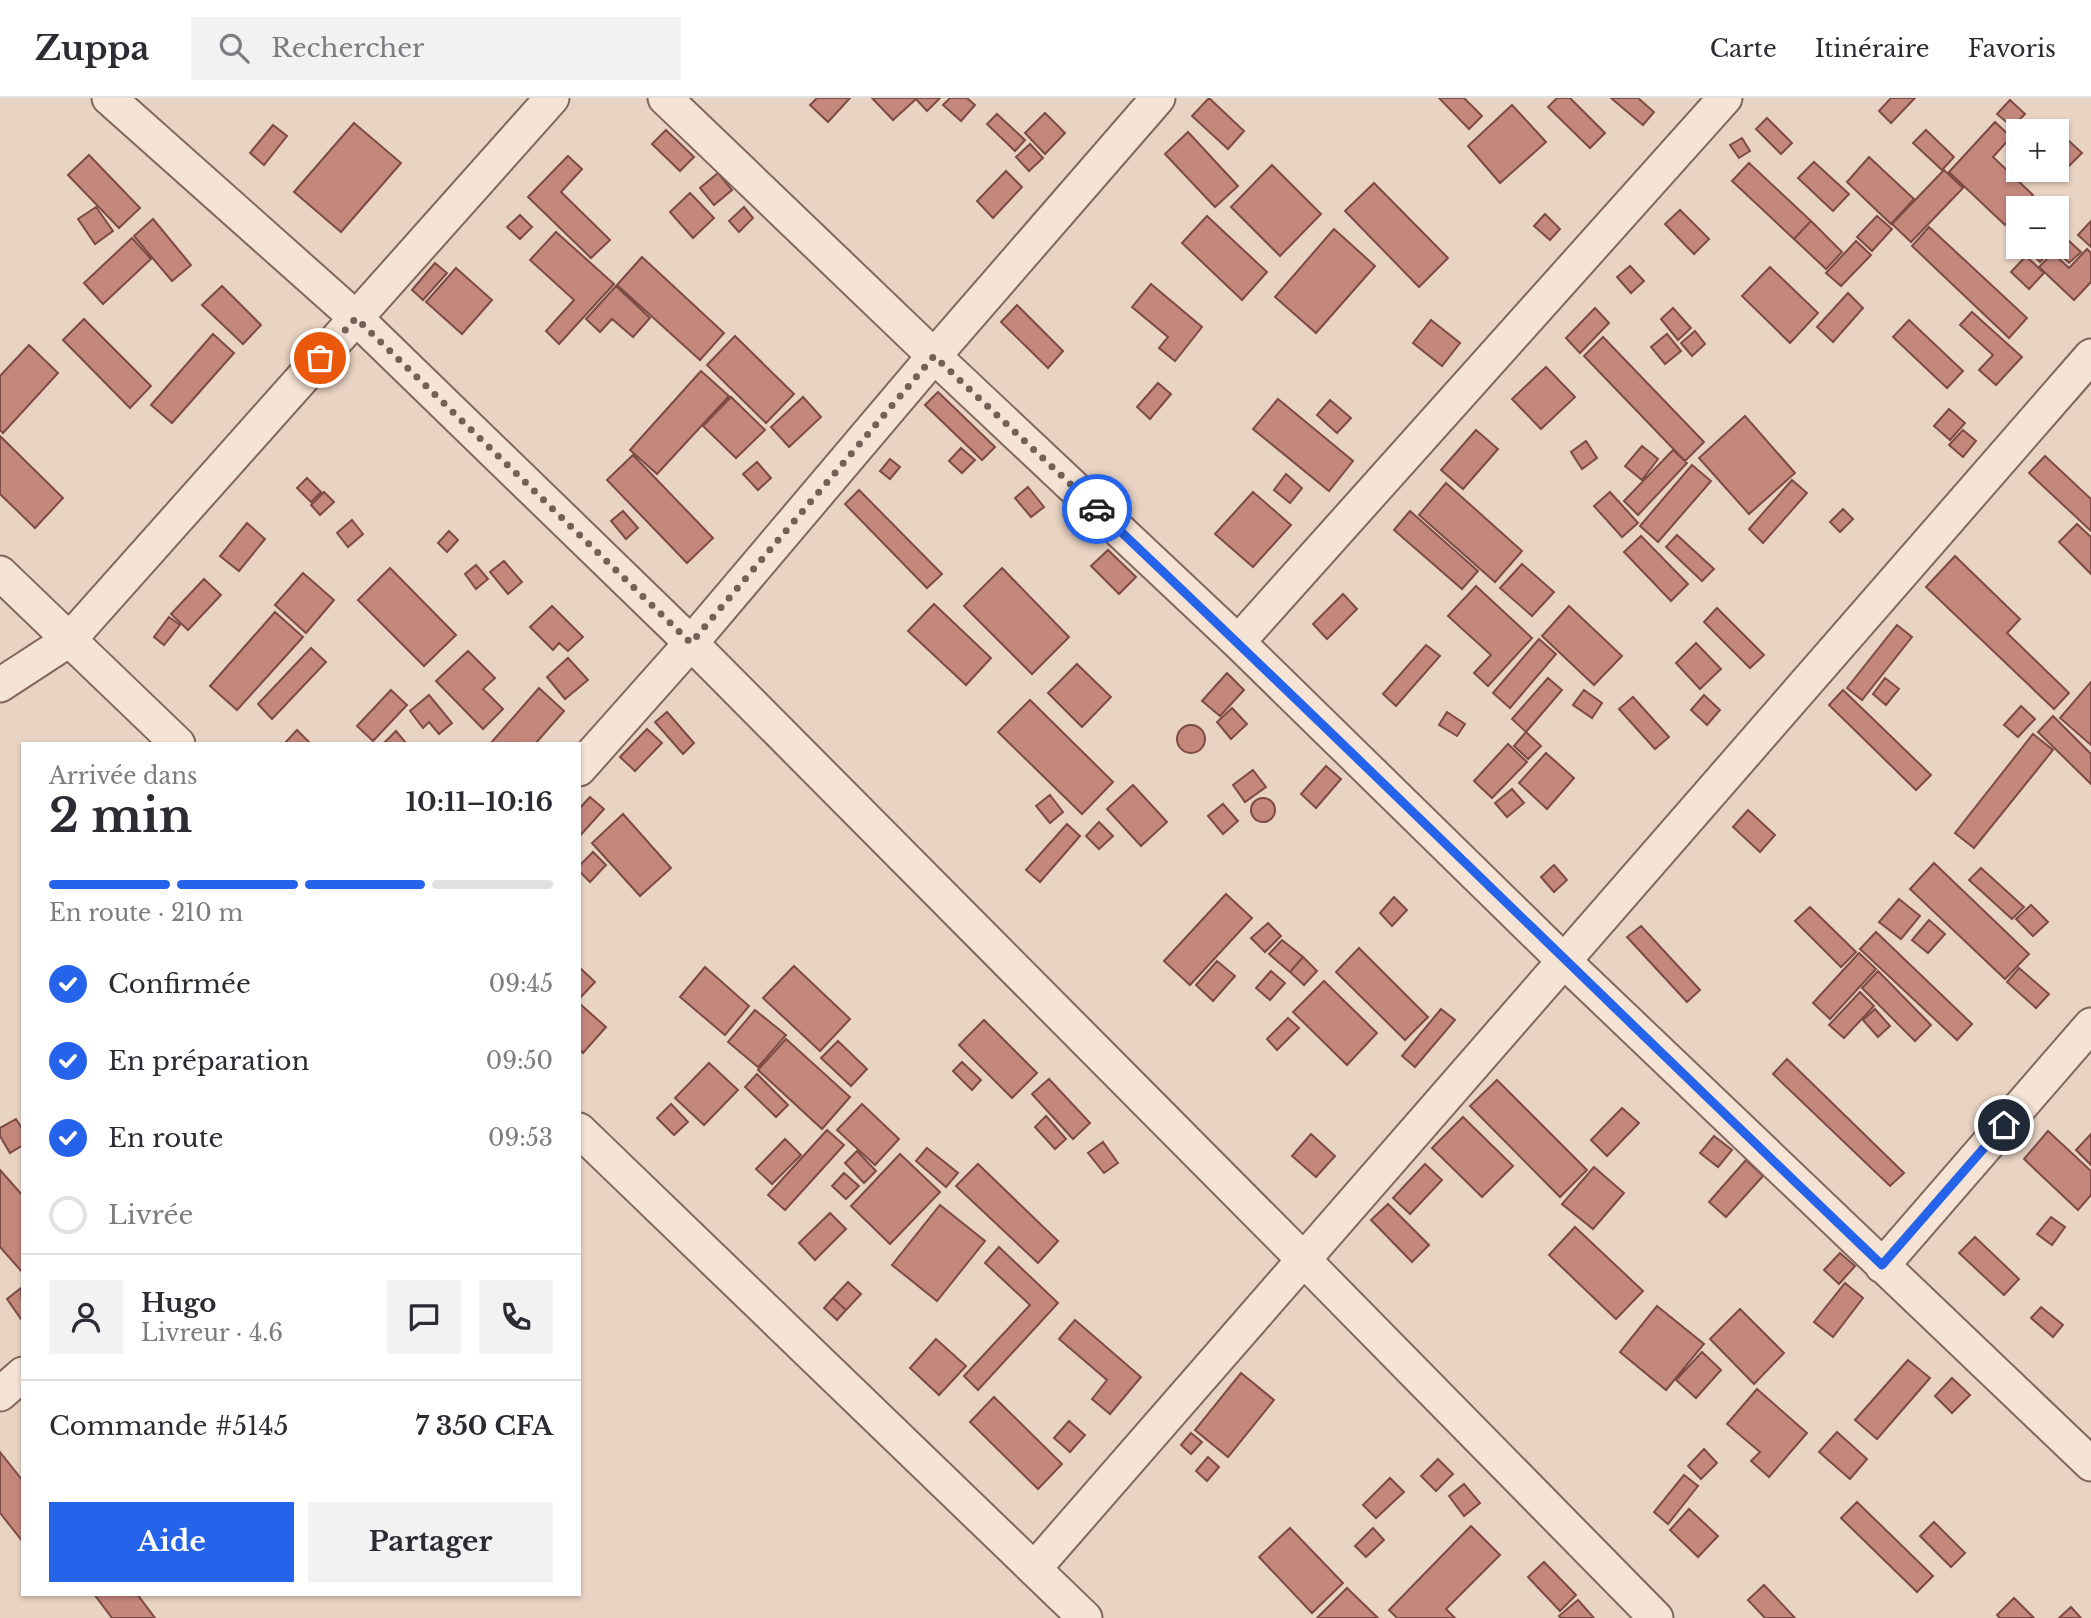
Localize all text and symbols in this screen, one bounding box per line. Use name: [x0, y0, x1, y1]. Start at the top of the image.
search box: [191, 17, 681, 80]
text: Zuppa: [35, 28, 149, 69]
icon: search: [215, 29, 253, 67]
text: Rechercher: [271, 32, 425, 64]
text: Carte: [1710, 34, 1777, 63]
text: Itinéraire: [1815, 34, 1930, 63]
text: Favoris: [1968, 34, 2056, 63]
map controls: [2006, 119, 2069, 259]
button: +: [2006, 119, 2069, 182]
button: −: [2006, 196, 2069, 259]
pin: [290, 328, 350, 388]
icon: bag: [301, 339, 339, 377]
courier: [1062, 474, 1132, 544]
icon: car: [1078, 490, 1116, 528]
text: Arrivée dans: [49, 762, 197, 790]
text: 10:11–10:16: [406, 786, 553, 818]
text: 2 min: [49, 787, 192, 844]
text: En route · 210 m: [49, 899, 243, 927]
icon: check: [49, 965, 87, 1003]
text: Confirmée: [108, 968, 251, 1000]
text: 09:45: [489, 970, 553, 998]
icon: check: [49, 1042, 87, 1080]
text: En préparation: [108, 1045, 309, 1077]
text: 09:50: [486, 1047, 553, 1075]
pin: [1974, 1095, 2034, 1155]
icon: home: [1985, 1106, 2023, 1144]
icon: check: [49, 1119, 87, 1157]
text: En route: [108, 1122, 224, 1154]
text: 09:53: [488, 1124, 553, 1152]
text: Livrée: [108, 1199, 193, 1231]
button: person: [49, 1280, 123, 1354]
button: chat: [387, 1280, 461, 1354]
button: phone: [479, 1280, 553, 1354]
text: Hugo: [141, 1287, 216, 1319]
text: Livreur · 4.6: [141, 1319, 283, 1347]
text: Commande #5145: [49, 1410, 289, 1442]
text: 7 350 CFA: [415, 1410, 553, 1442]
button: Aide: [49, 1502, 294, 1582]
button: Partager: [308, 1502, 553, 1582]

